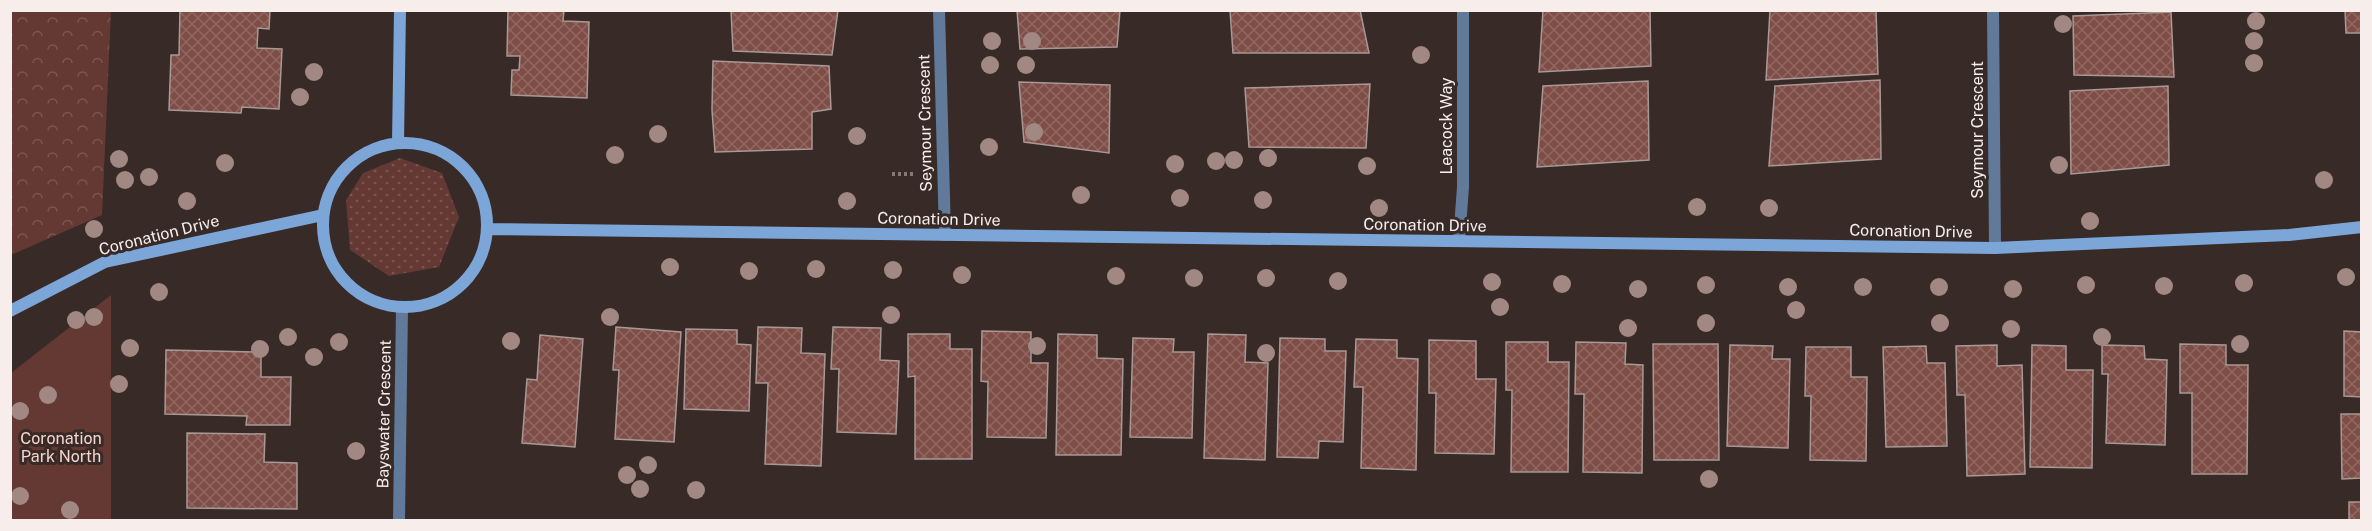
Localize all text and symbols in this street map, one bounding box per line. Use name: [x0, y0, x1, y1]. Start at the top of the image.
street label: Seymour Crescent: [914, 54, 936, 192]
street label: Seymour Crescent: [1968, 61, 1987, 199]
street label: Leacock Way: [1437, 77, 1456, 175]
street label: Coronation Drive: [877, 208, 1001, 230]
street label: Coronation Drive: [97, 211, 221, 259]
street label: Coronation Drive: [1363, 214, 1487, 236]
street label: Coronation Drive: [1849, 220, 1973, 242]
street label: Bayswater Crescent: [373, 339, 395, 489]
park label: Coronation Park North: [20, 429, 102, 466]

